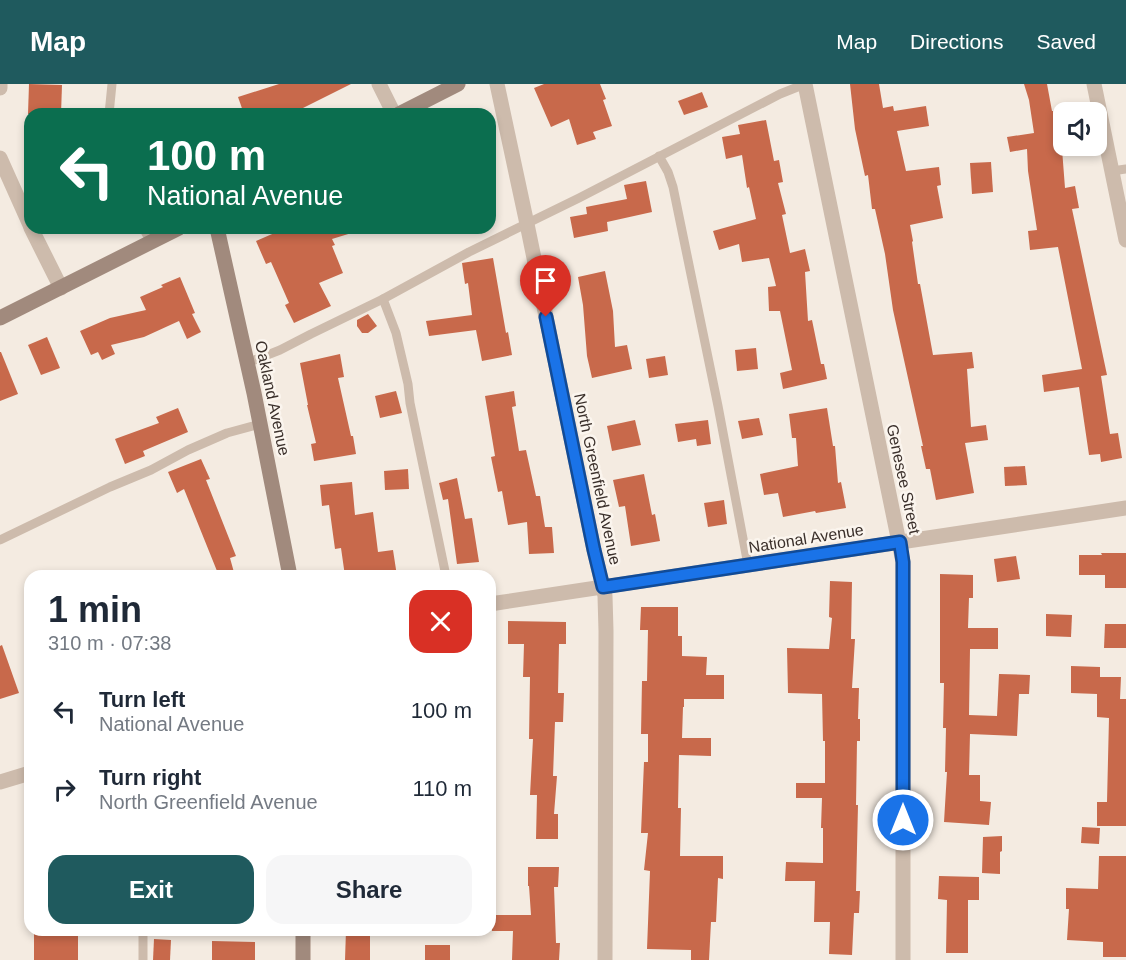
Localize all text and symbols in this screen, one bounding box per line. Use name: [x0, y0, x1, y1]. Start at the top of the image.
text: Map: [30, 26, 86, 57]
text: Map: [836, 30, 877, 53]
text: Directions: [910, 30, 1003, 53]
text: Saved: [1036, 30, 1096, 53]
map controls: [1053, 102, 1107, 156]
button: sound: [1053, 102, 1107, 156]
icon: left: [48, 132, 126, 210]
text: 100 m: [147, 132, 266, 179]
text: National Avenue: [147, 181, 343, 211]
pin: [520, 255, 571, 317]
icon: arrive: [529, 264, 562, 297]
street label: Oakland Avenue: [252, 339, 293, 457]
street label: North Greenfield Avenue: [571, 392, 624, 567]
street label: Genesee Street: [884, 423, 924, 536]
street label: National Avenue: [747, 521, 865, 556]
text: 1 min: [48, 589, 142, 630]
button: close: [409, 590, 472, 653]
text: 310 m · 07:38: [48, 632, 171, 654]
text: Turn left: [99, 687, 185, 712]
icon: left: [48, 695, 81, 728]
text: 100 m: [411, 698, 472, 723]
text: National Avenue: [99, 713, 244, 735]
text: Turn right: [99, 765, 201, 790]
icon: right: [48, 773, 81, 806]
text: 110 m: [412, 776, 472, 801]
position arrow: [871, 788, 935, 852]
text: North Greenfield Avenue: [99, 791, 318, 813]
button: Exit: [48, 855, 254, 924]
button: Share: [266, 855, 472, 924]

